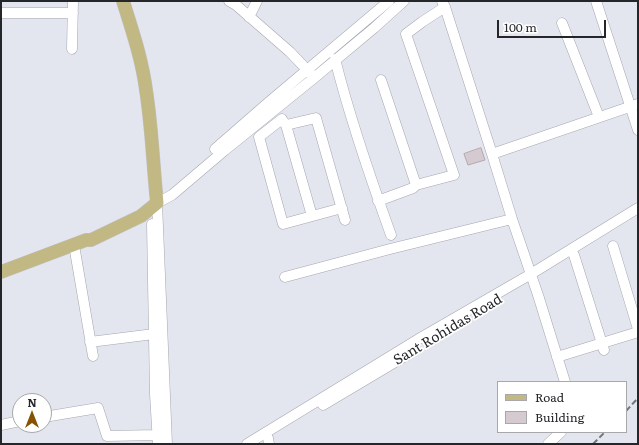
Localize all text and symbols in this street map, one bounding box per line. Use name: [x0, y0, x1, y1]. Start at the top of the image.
scale bar: [499, 12, 608, 38]
text: 100 m: [504, 18, 537, 36]
street label: Sant Rohidas Road: [391, 291, 505, 369]
legend: [497, 381, 627, 433]
text: Road: [535, 388, 564, 406]
north arrow: [12, 393, 52, 433]
text: N: [27, 394, 37, 410]
text: Building: [535, 408, 584, 426]

